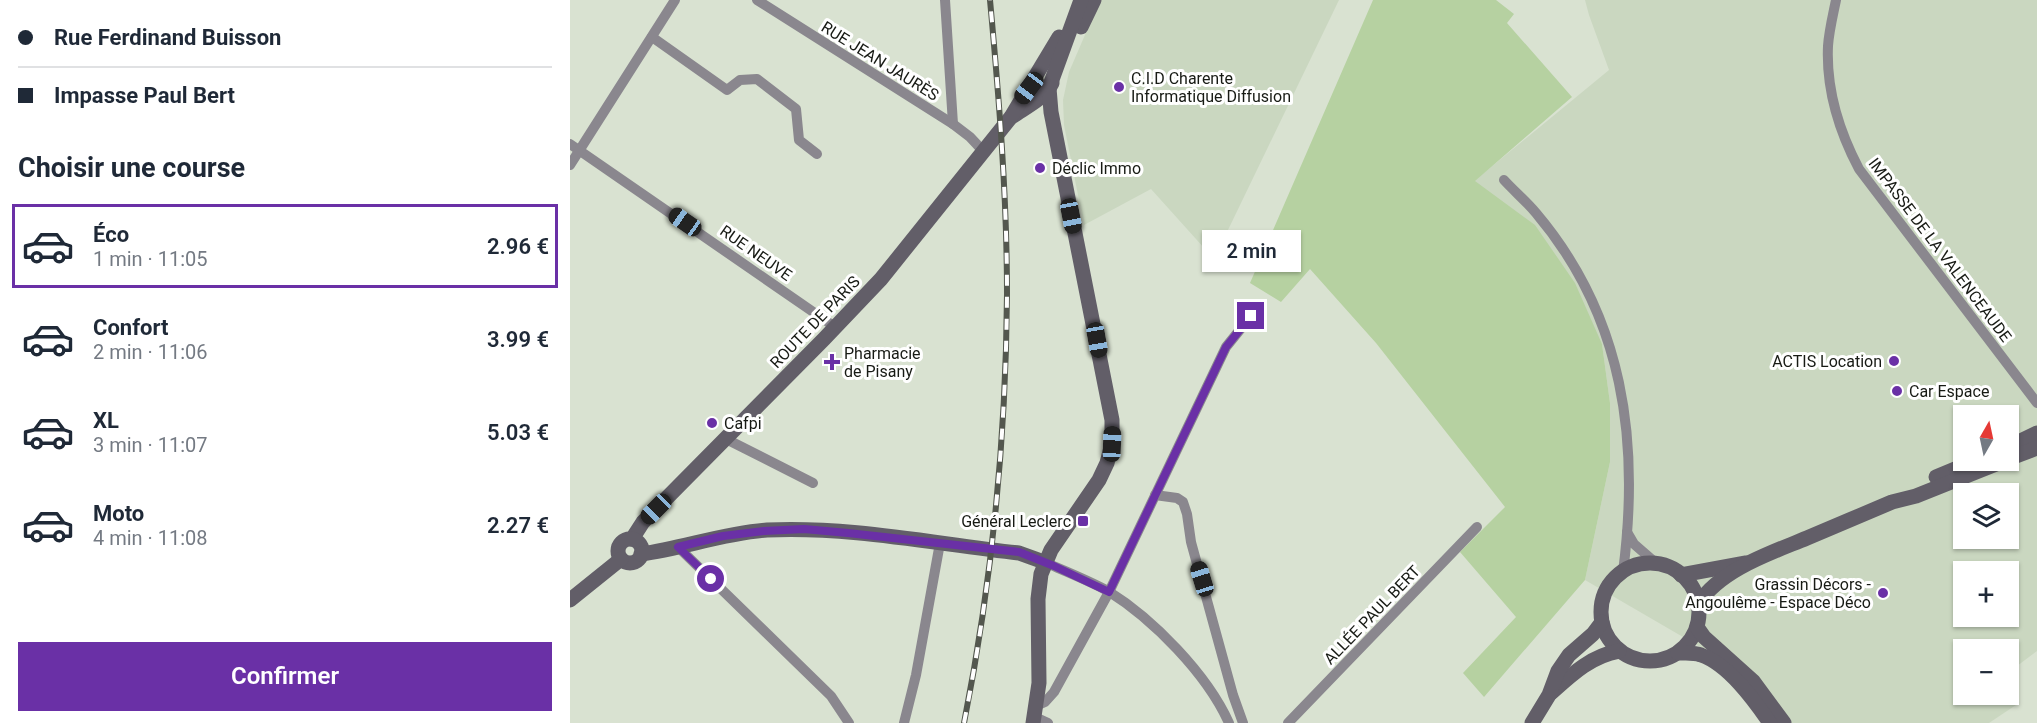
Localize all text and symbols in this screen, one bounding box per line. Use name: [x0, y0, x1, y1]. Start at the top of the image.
street label: RUE JEAN JAURÈS: [818, 17, 942, 105]
text: Rue Ferdinand Buisson: [54, 25, 281, 50]
car: [1011, 68, 1047, 108]
place label: C.I.D Charente Informatique Diffusion: [1131, 69, 1291, 106]
marker: C.I.D Charente Informatique Diffusion: [1112, 80, 1126, 94]
text: Impasse Paul Bert: [54, 83, 235, 108]
text: Choisir une course: [18, 152, 245, 184]
street label: IMPASSE DE LA VALENCEAUDE: [1865, 154, 2015, 346]
place label: Déclic Immo: [1052, 159, 1141, 178]
marker: Déclic Immo: [1033, 161, 1047, 175]
car: [1059, 197, 1083, 235]
car: [665, 204, 705, 240]
icon: car: [21, 219, 75, 273]
street label: RUE NEUVE: [716, 221, 796, 285]
text: Éco: [93, 222, 129, 247]
callout: 2 min: [1202, 229, 1300, 271]
text: 2.96 €: [487, 234, 549, 259]
text: 2 min: [1226, 239, 1277, 263]
text: 1 min · 11:05: [93, 247, 208, 271]
street label: ROUTE DE PARIS: [766, 272, 864, 372]
route end: [1237, 302, 1264, 329]
icon: car: [21, 312, 75, 366]
text: Confort: [93, 315, 168, 340]
car: [1085, 321, 1109, 359]
text: 3.99 €: [487, 327, 549, 352]
text: 2 min · 11:06: [93, 340, 208, 364]
place label: Pharmacie de Pisany: [844, 344, 921, 381]
place label: ACTIS Location: [1772, 352, 1882, 371]
marker: ACTIS Location: [1887, 354, 1901, 368]
marker: Pharmacie de Pisany: [825, 355, 839, 369]
place label: Car Espace: [1909, 382, 1989, 401]
marker: Car Espace: [1890, 384, 1904, 398]
icon: car: [21, 405, 75, 459]
north arrow: [1953, 405, 2019, 471]
map controls: [1953, 405, 2019, 705]
text: XL: [93, 408, 119, 433]
place label: Cafpi: [724, 414, 762, 433]
marker: Cafpi: [705, 416, 719, 430]
text: 5.03 €: [487, 420, 549, 445]
car: [1102, 426, 1122, 462]
text: 3 min · 11:07: [93, 433, 208, 457]
button: layers: [1953, 483, 2019, 549]
car: [637, 490, 675, 528]
icon: car: [21, 498, 75, 552]
text: Moto: [93, 501, 144, 526]
place label: Général Leclerc: [961, 512, 1071, 531]
text: 2.27 €: [487, 513, 549, 538]
marker: Général Leclerc: [1076, 514, 1090, 528]
text: 4 min · 11:08: [93, 526, 208, 550]
car: [1188, 559, 1216, 599]
street label: ALLÉE PAUL BERT: [1320, 561, 1424, 668]
button: +: [1953, 561, 2019, 627]
route start: [697, 565, 724, 592]
place label: Grassin Décors - Angoulême - Espace Déco: [1685, 575, 1872, 612]
marker: Grassin Décors - Angoulême - Espace Déco: [1876, 586, 1890, 600]
button: −: [1953, 639, 2019, 705]
button: Confirmer: [18, 642, 552, 711]

